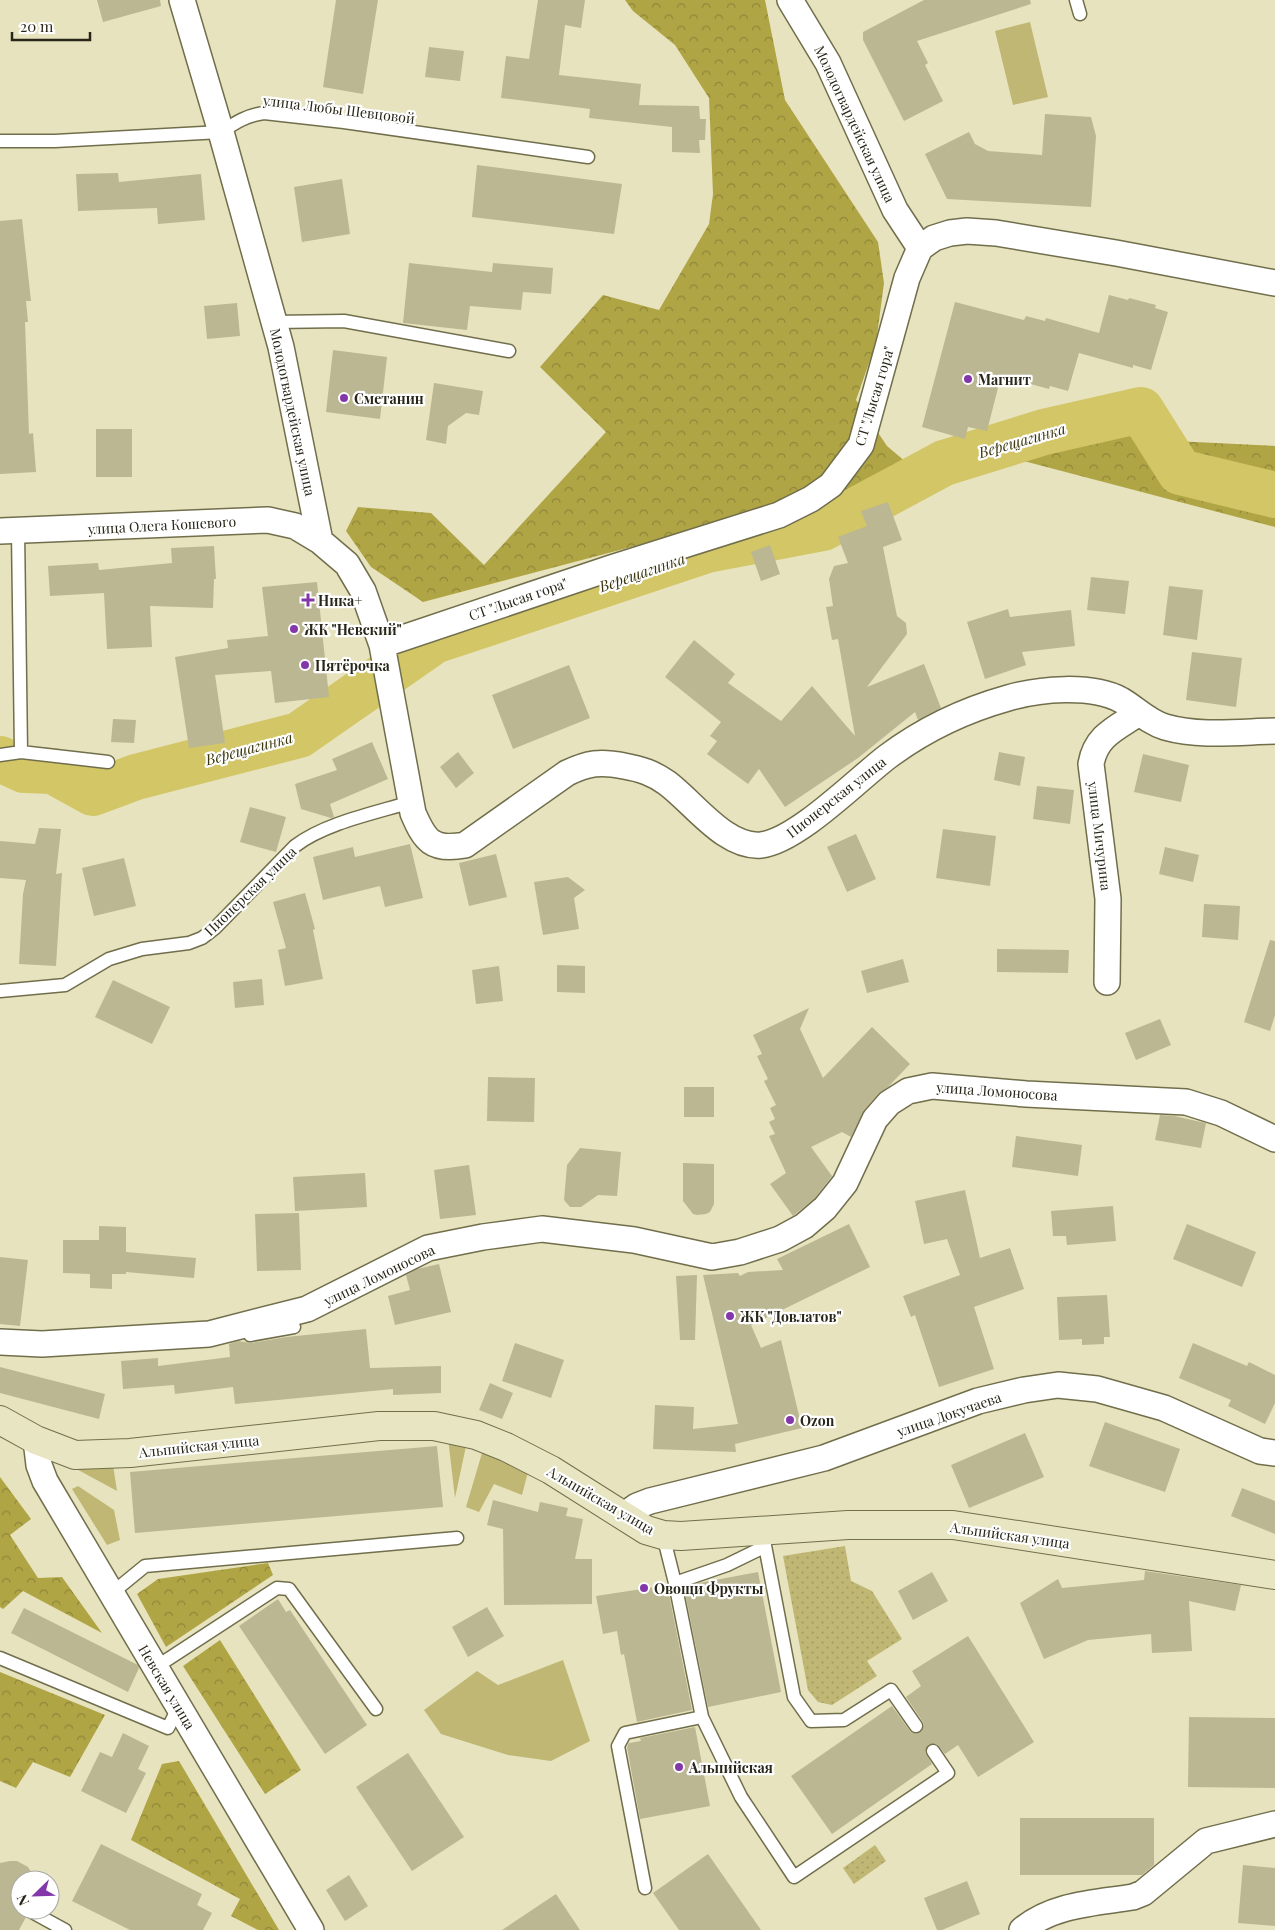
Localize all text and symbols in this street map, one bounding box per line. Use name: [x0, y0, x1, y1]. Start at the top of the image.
scale bar: [12, 10, 90, 42]
text: 20 m: [20, 16, 54, 36]
street label: Молодогвардейская улица: [810, 42, 900, 206]
street label: улица Любы Шевцовой: [261, 90, 416, 128]
street label: Молодогвардейская улица: [266, 326, 320, 498]
street label: СТ "Лысая гора": [850, 344, 898, 448]
place label: Магнит: [978, 370, 1031, 389]
marker: Магнит: [962, 373, 974, 385]
place label: Сметанин: [354, 389, 424, 408]
marker: Сметанин: [338, 392, 350, 404]
water label: Верещагинка: [975, 418, 1068, 462]
street label: улица Олега Кошевого: [86, 512, 237, 538]
water label: Верещагинка: [595, 548, 688, 596]
street label: СТ "Лысая гора": [466, 573, 570, 625]
place label: Ника+: [318, 591, 362, 610]
marker: Ника+: [302, 594, 314, 606]
place label: ЖК "Невский": [303, 620, 402, 639]
marker: ЖК "Невский": [288, 623, 300, 635]
place label: Пятёрочка: [315, 656, 391, 675]
marker: Пятёрочка: [299, 659, 311, 671]
water label: Верещагинка: [202, 727, 295, 770]
street label: Пионерская улица: [782, 752, 890, 842]
street label: улица Мичурина: [1084, 779, 1116, 892]
street label: Пионерская улица: [200, 842, 300, 940]
street label: улица Ломоносова: [935, 1077, 1058, 1105]
street label: улица Ломоносова: [319, 1240, 438, 1311]
place label: ЖК "Довлатов": [739, 1307, 842, 1326]
marker: ЖК "Довлатов": [724, 1310, 736, 1322]
street label: улица Докучаева: [893, 1387, 1004, 1441]
place label: Ozon: [800, 1411, 835, 1430]
marker: Ozon: [784, 1414, 796, 1426]
street label: Альпийская улица: [137, 1430, 260, 1462]
street label: Альпийская улица: [543, 1461, 658, 1538]
street label: Альпийская улица: [948, 1517, 1071, 1553]
place label: Овощи Фрукты: [654, 1579, 764, 1598]
marker: Овощи Фрукты: [638, 1582, 650, 1594]
street label: Невская улица: [134, 1641, 200, 1733]
place label: Альпийская: [688, 1758, 773, 1777]
marker: Альпийская: [673, 1761, 685, 1773]
north arrow: [10, 1870, 60, 1920]
text: N: [12, 1892, 33, 1909]

